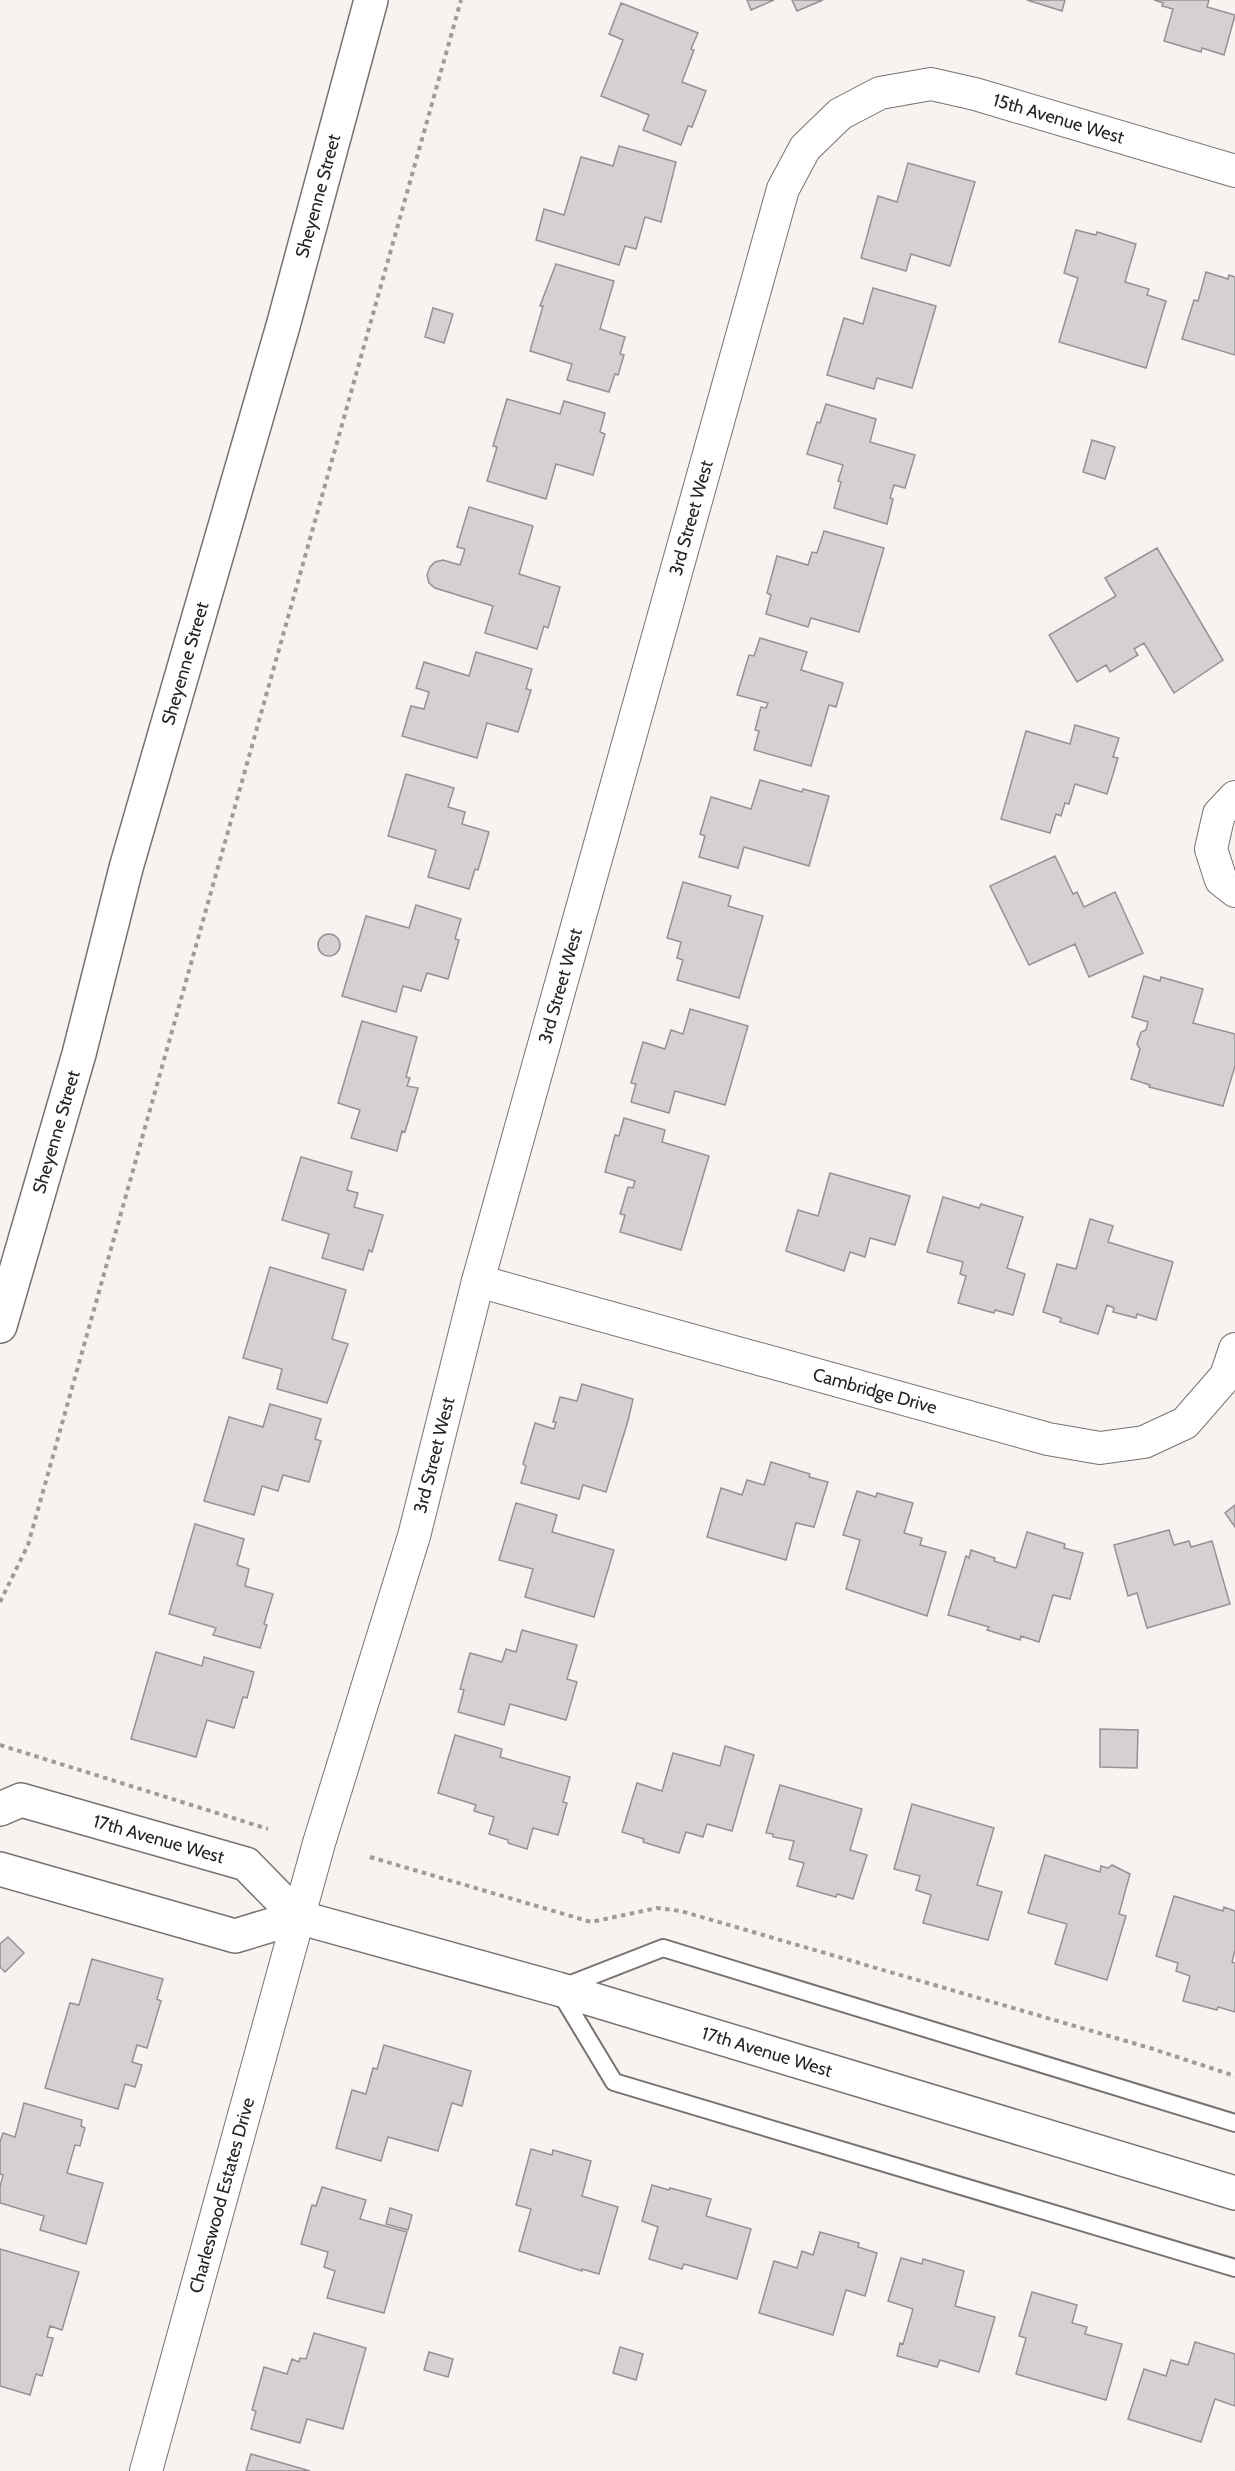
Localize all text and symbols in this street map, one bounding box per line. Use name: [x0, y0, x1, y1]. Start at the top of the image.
street label: 15th Avenue West: [990, 89, 1127, 149]
street label: Sheyenne Street: [291, 132, 345, 260]
street label: 3rd Street West: [665, 458, 718, 578]
street label: Sheyenne Street: [157, 599, 213, 728]
street label: 3rd Street West: [534, 926, 587, 1046]
street label: Sheyenne Street: [28, 1068, 85, 1196]
street label: Cambridge Drive: [811, 1363, 940, 1419]
street label: 3rd Street West: [409, 1395, 459, 1516]
street label: 17th Avenue West: [91, 1810, 227, 1868]
street label: 17th Avenue West: [699, 2022, 835, 2082]
street label: Charleswood Estates Drive: [185, 2095, 259, 2296]

